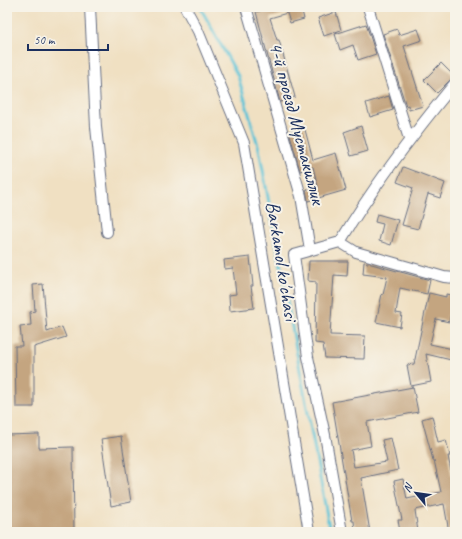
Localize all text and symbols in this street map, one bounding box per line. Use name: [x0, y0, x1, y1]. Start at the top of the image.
scale bar: [28, 26, 108, 52]
text: 50 m: [34, 32, 56, 48]
street label: 4-й проезд Мустакиллик: [263, 39, 331, 208]
street label: Barkamol ko'chasi: [260, 200, 304, 325]
north arrow: [396, 473, 436, 513]
text: N: [399, 480, 416, 495]

